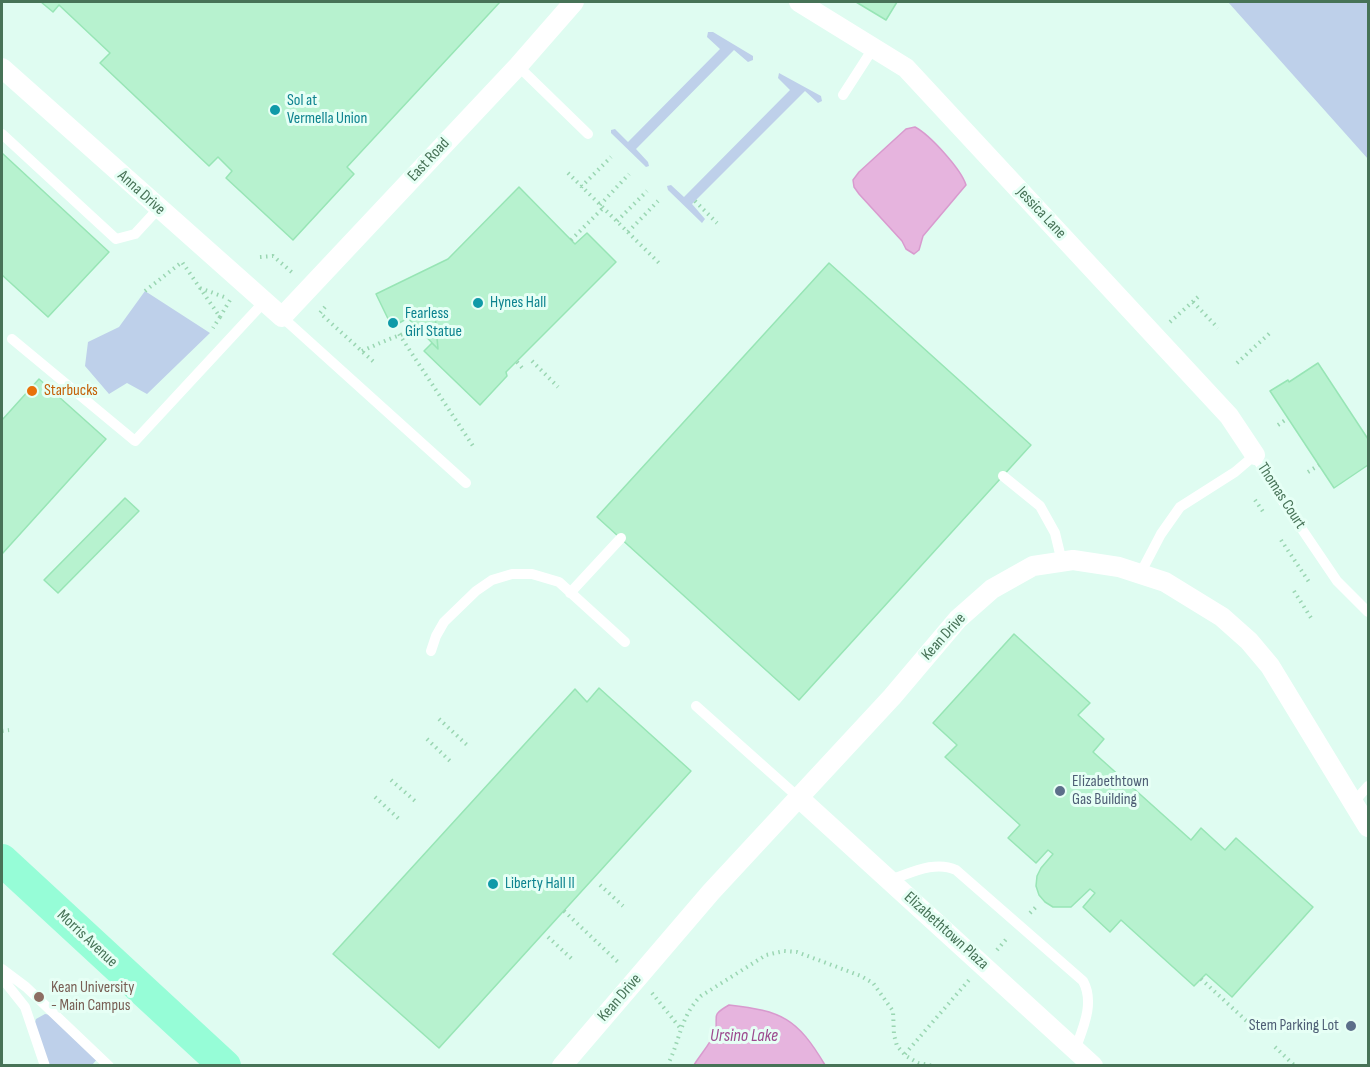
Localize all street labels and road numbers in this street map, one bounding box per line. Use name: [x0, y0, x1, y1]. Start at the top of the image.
street label: East Road: [404, 134, 454, 186]
street label: Anna Drive: [113, 167, 169, 219]
street label: Jessica Lane: [1012, 183, 1070, 243]
street label: Thomas Court: [1252, 459, 1310, 533]
street label: Kean Drive: [918, 609, 970, 665]
street label: Elizabethtown Plaza: [900, 888, 992, 974]
street label: Morris Avenue: [53, 906, 121, 972]
street label: Kean Drive: [594, 970, 646, 1026]

